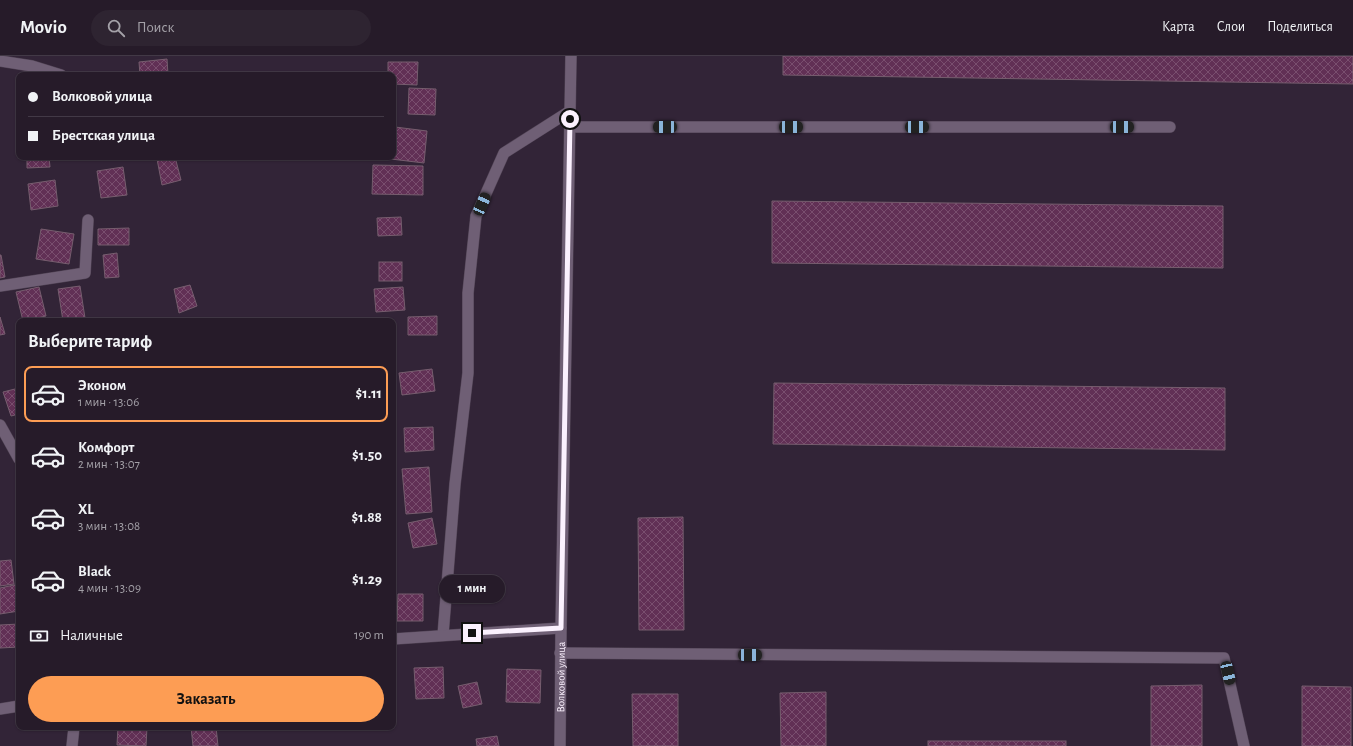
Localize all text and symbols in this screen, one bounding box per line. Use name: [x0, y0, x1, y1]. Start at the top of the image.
search box: [91, 10, 371, 46]
icon: search: [105, 17, 127, 39]
text: Movio: [20, 18, 67, 37]
text: Поиск: [137, 20, 174, 35]
text: Карта: [1162, 20, 1195, 34]
text: Слои: [1217, 20, 1245, 34]
text: Поделиться: [1267, 20, 1333, 34]
text: Волковой улица: [52, 89, 152, 104]
route start: [561, 110, 579, 128]
car: [653, 121, 677, 133]
car: [779, 121, 803, 133]
car: [905, 121, 929, 133]
car: [1110, 121, 1134, 133]
text: Брестская улица: [52, 128, 155, 143]
car: [472, 191, 492, 217]
text: Выберите тариф: [28, 333, 152, 351]
icon: car: [30, 376, 66, 412]
text: Эконом: [78, 378, 126, 393]
text: $1.11: [356, 386, 382, 401]
text: 1 мин · 13:06: [78, 396, 139, 409]
icon: car: [30, 438, 66, 474]
text: Комфорт: [78, 440, 134, 455]
text: $1.50: [352, 448, 382, 463]
text: 2 мин · 13:07: [78, 458, 140, 471]
icon: car: [30, 500, 66, 536]
text: XL: [78, 502, 94, 517]
text: $1.88: [352, 510, 382, 525]
text: 3 мин · 13:08: [78, 520, 140, 533]
icon: car: [30, 562, 66, 598]
text: Black: [78, 564, 111, 579]
text: $1.29: [352, 572, 382, 587]
callout: 1 мин: [439, 575, 505, 603]
text: 4 мин · 13:09: [78, 582, 141, 595]
text: 1 мин: [458, 582, 487, 595]
route end: [463, 624, 481, 642]
icon: cash: [28, 625, 50, 647]
text: Наличные: [60, 628, 123, 643]
text: 190 m: [354, 629, 384, 642]
street label: Волковой улица: [555, 642, 567, 712]
car: [738, 649, 762, 661]
car: [1219, 660, 1237, 686]
button: Заказать: [28, 676, 384, 722]

